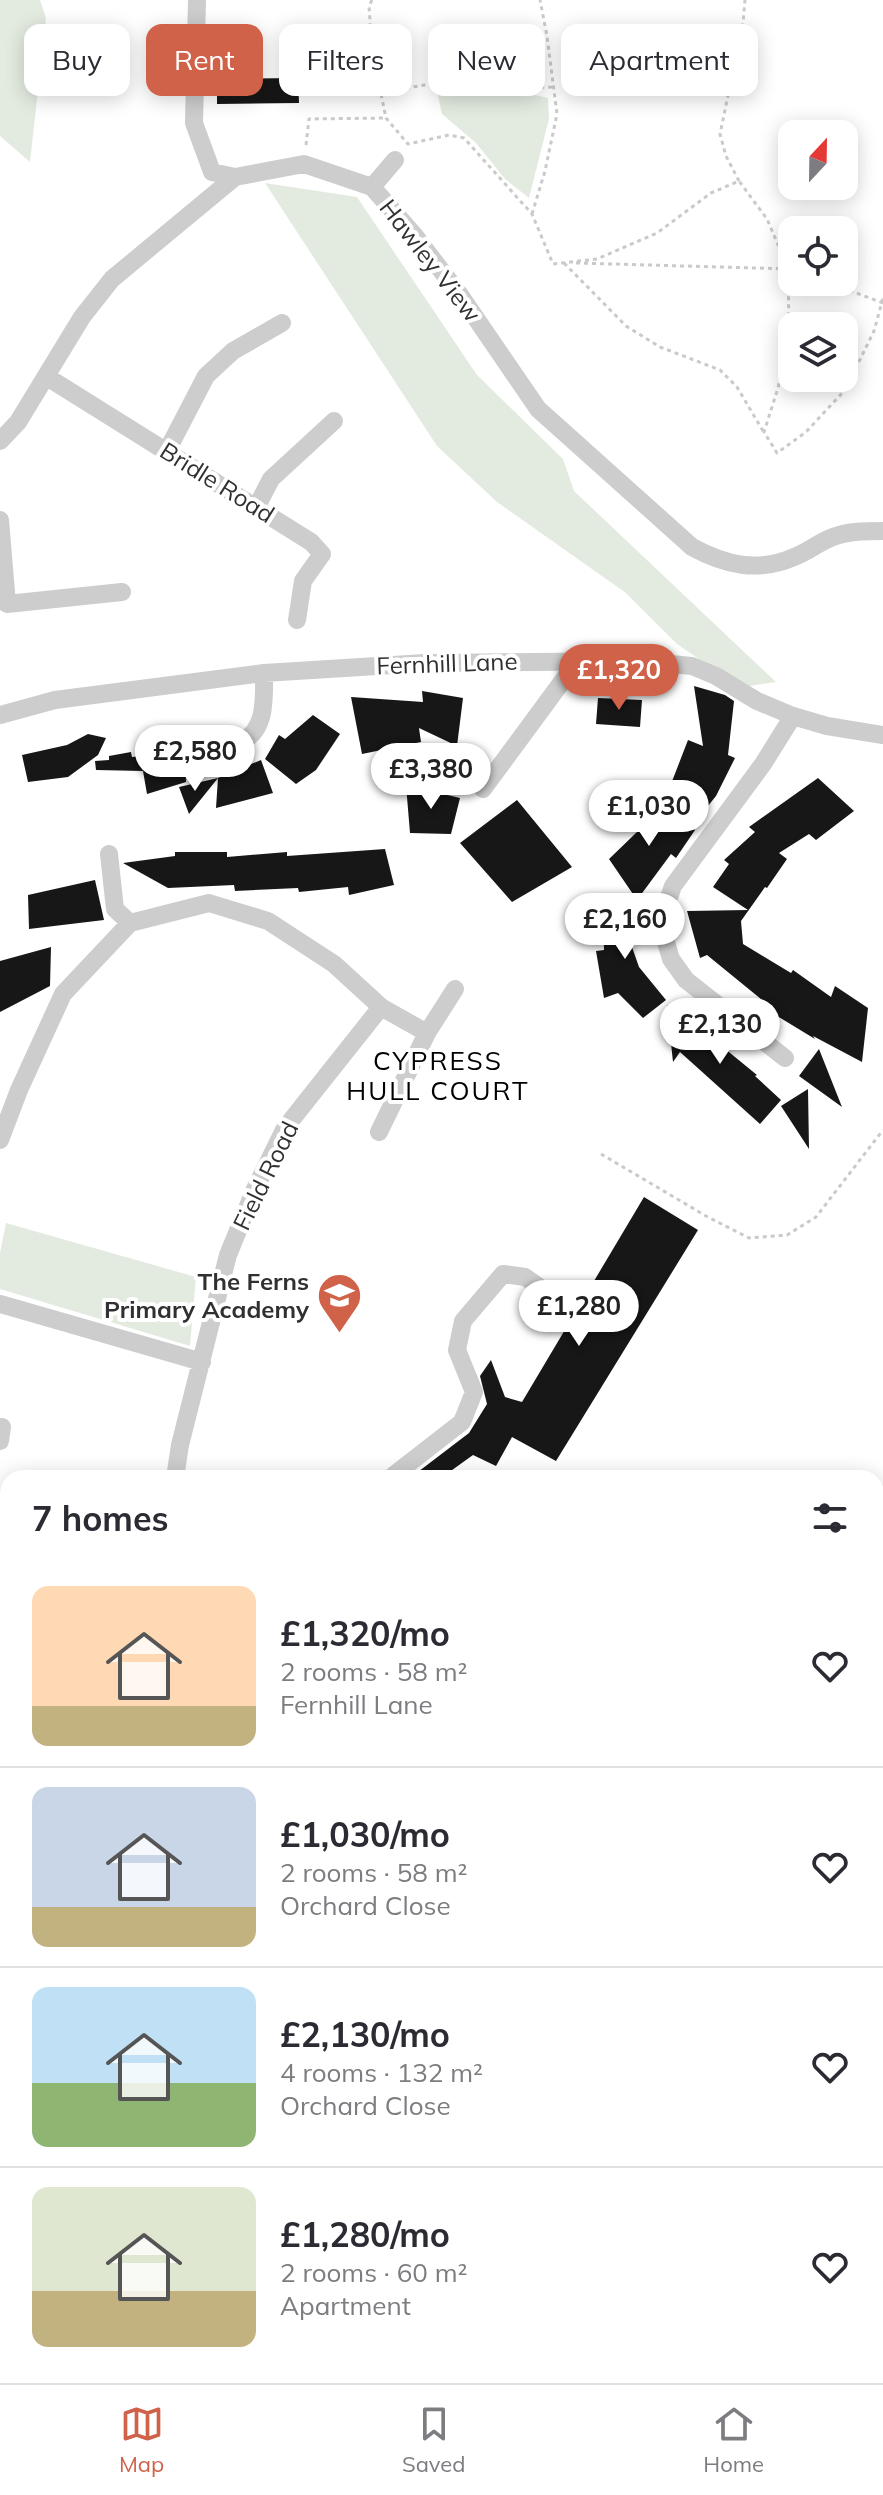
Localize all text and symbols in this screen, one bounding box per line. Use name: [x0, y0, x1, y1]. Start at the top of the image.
chip: Buy: [24, 24, 130, 96]
chip: Rent: [146, 24, 263, 96]
chip: Filters: [279, 24, 412, 96]
chip: New: [428, 24, 545, 96]
chip: Apartment: [561, 24, 758, 96]
north arrow: [778, 120, 858, 200]
map controls: [778, 120, 858, 392]
street label: Hawley View: [374, 193, 488, 328]
button: locate: [778, 216, 858, 296]
button: layers: [778, 312, 858, 392]
street label: Bridle Road: [155, 435, 280, 529]
pin: £1,320: [554, 644, 684, 712]
street label: Fernhill Lane: [376, 646, 518, 680]
text: £1,320: [577, 653, 661, 686]
pin: £2,580: [130, 725, 260, 793]
text: £2,580: [153, 734, 237, 767]
pin: £3,380: [366, 743, 496, 811]
text: £3,380: [389, 752, 473, 785]
pin: £1,030: [584, 780, 714, 848]
text: £1,030: [607, 789, 691, 822]
pin: £2,160: [560, 893, 690, 961]
text: £2,160: [583, 902, 667, 935]
pin: £2,130: [655, 998, 785, 1066]
text: £2,130: [678, 1007, 762, 1040]
district label: CYPRESS HULL COURT: [346, 1044, 530, 1107]
street label: Field Road: [226, 1116, 304, 1235]
place label: The Ferns Primary Academy: [104, 1266, 310, 1324]
school or university icon: The Ferns Primary Academy: [316, 1272, 364, 1335]
pin: £1,280: [514, 1280, 644, 1348]
text: £1,280: [537, 1289, 621, 1322]
icon: filters: [808, 1496, 852, 1540]
text: 7 homes: [32, 1497, 169, 1540]
text: £1,320/mo: [280, 1612, 450, 1655]
icon: home: [96, 1618, 192, 1714]
icon: heart: [808, 1644, 852, 1688]
text: 2 rooms · 58 m²: [280, 1655, 467, 1688]
text: Fernhill Lane: [280, 1688, 433, 1721]
text: £1,030/mo: [280, 1813, 450, 1856]
icon: home: [96, 1819, 192, 1915]
icon: heart: [808, 1845, 852, 1889]
text: 2 rooms · 58 m²: [280, 1856, 467, 1889]
text: Orchard Close: [280, 1889, 451, 1922]
text: £2,130/mo: [280, 2013, 450, 2056]
icon: home: [96, 2019, 192, 2115]
icon: heart: [808, 2045, 852, 2089]
text: 4 rooms · 132 m²: [280, 2056, 483, 2089]
text: Orchard Close: [280, 2089, 451, 2122]
text: £1,280/mo: [280, 2213, 450, 2256]
icon: home: [96, 2219, 192, 2315]
icon: heart: [808, 2245, 852, 2289]
text: 2 rooms · 60 m²: [280, 2256, 467, 2289]
text: Apartment: [280, 2289, 411, 2322]
tab: Map: [119, 2402, 164, 2478]
tab: Saved: [402, 2402, 466, 2478]
tab: Home: [703, 2402, 764, 2478]

